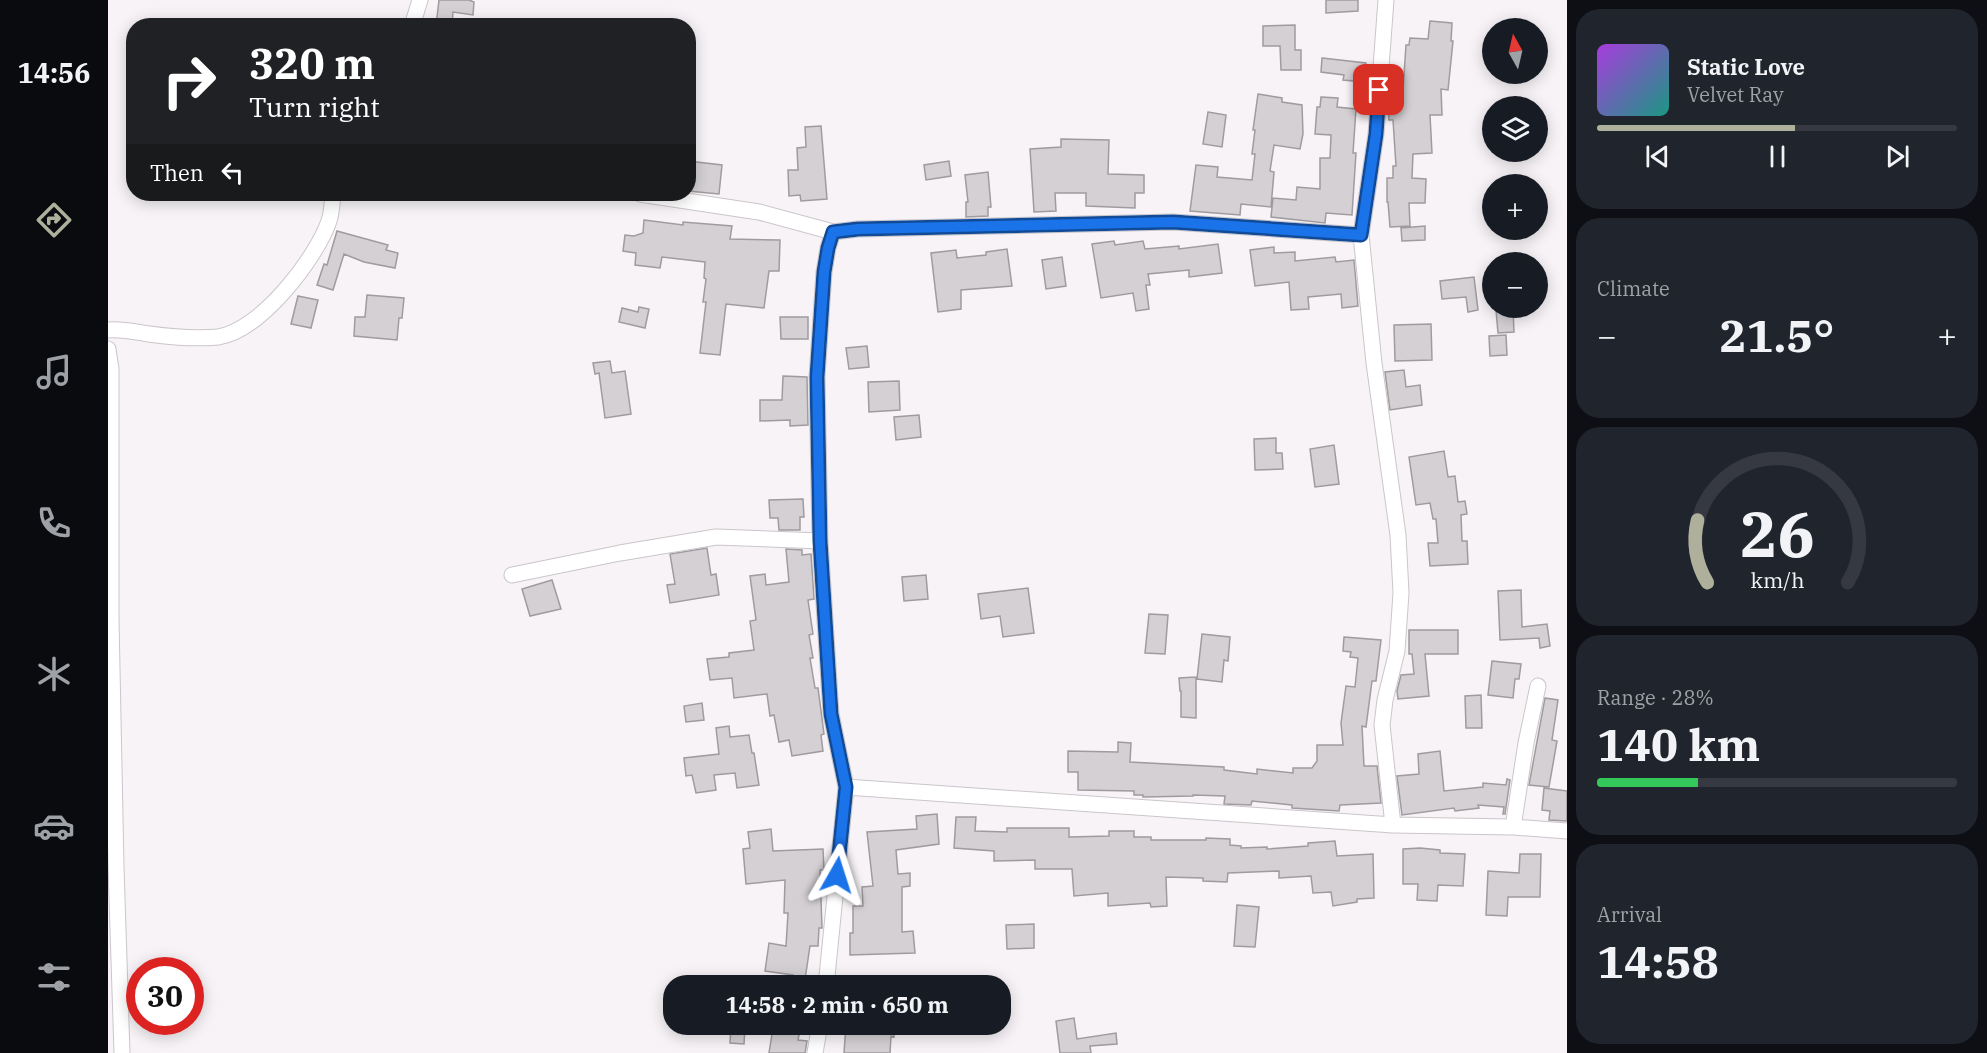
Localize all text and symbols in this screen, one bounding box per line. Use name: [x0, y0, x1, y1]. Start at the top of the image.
north arrow: [1482, 18, 1548, 84]
map controls: [1482, 18, 1548, 318]
text: 320 m: [249, 36, 375, 91]
icon: right: [150, 42, 228, 120]
text: Static Love: [1687, 52, 1805, 81]
text: 14:56: [18, 55, 90, 90]
pin: [1353, 64, 1404, 115]
icon: arrive: [1362, 73, 1395, 106]
text: Velvet Ray: [1687, 81, 1784, 108]
text: Turn right: [249, 89, 380, 124]
button: layers: [1482, 96, 1548, 162]
icon: previous: [1641, 140, 1674, 173]
icon: pause: [1761, 140, 1794, 173]
icon: next: [1881, 140, 1914, 173]
icon: left: [216, 156, 249, 189]
text: Then: [150, 158, 204, 187]
button: +: [1482, 174, 1548, 240]
icon: directions: [33, 199, 75, 241]
button: −: [1482, 252, 1548, 318]
text: Climate: [1597, 275, 1670, 302]
text: 21.5°: [1720, 306, 1834, 364]
text: −: [1597, 314, 1617, 357]
text: +: [1937, 314, 1957, 357]
icon: music: [33, 351, 75, 393]
text: 26: [1740, 494, 1814, 575]
icon: phone: [33, 502, 75, 544]
text: km/h: [1750, 567, 1804, 595]
icon: climate: [33, 653, 75, 695]
text: Range · 28%: [1597, 684, 1714, 711]
text: 140 km: [1597, 715, 1760, 773]
icon: car: [33, 805, 75, 847]
position arrow: [805, 843, 869, 907]
text: Arrival: [1597, 901, 1662, 928]
text: 14:58: [1597, 932, 1719, 990]
icon: filters: [33, 956, 75, 998]
speed limit sign: 30: [126, 957, 204, 1035]
text: 14:58 · 2 min · 650 m: [725, 990, 949, 1019]

